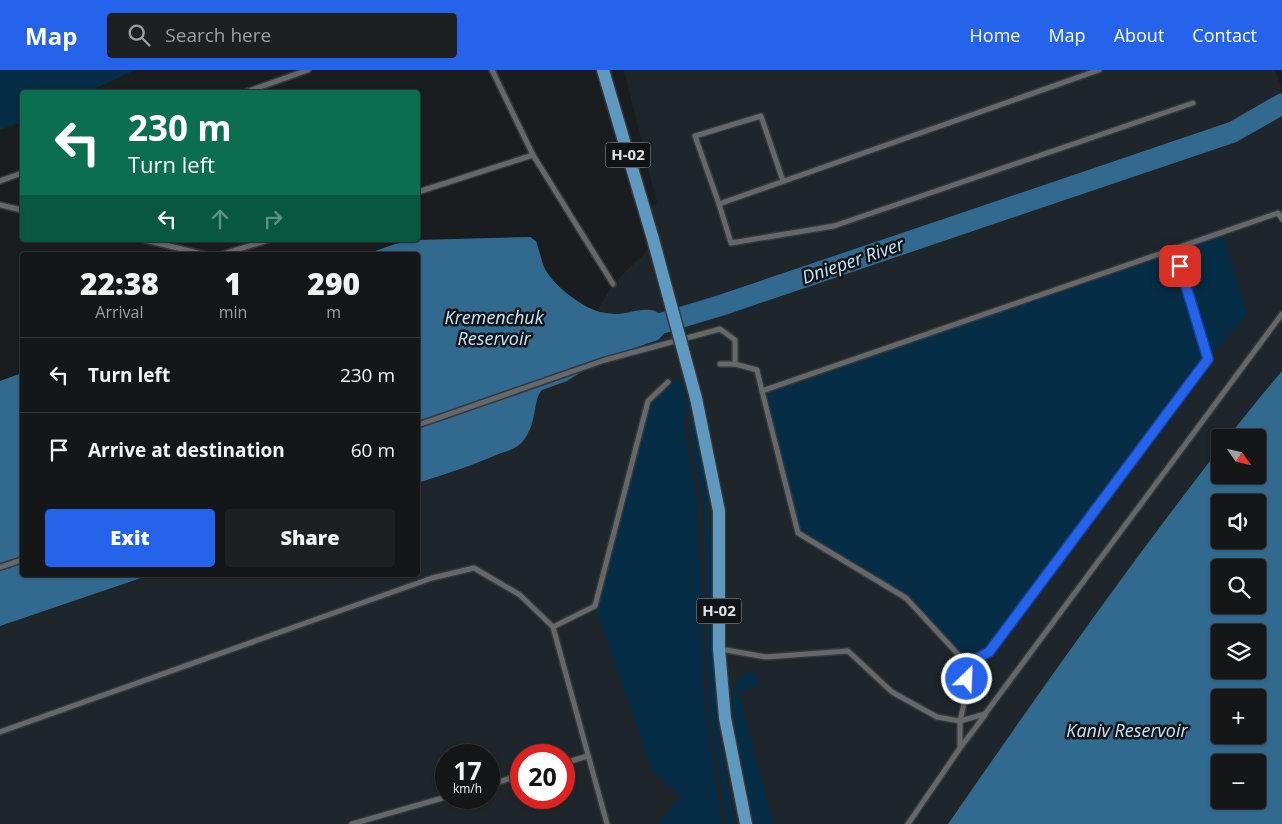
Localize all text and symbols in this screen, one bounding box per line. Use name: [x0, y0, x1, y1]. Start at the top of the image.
search box: [107, 13, 457, 58]
text: Map: [25, 19, 77, 52]
icon: search: [125, 21, 153, 49]
text: Search here: [165, 22, 271, 48]
text: Home: [970, 23, 1020, 47]
text: Map: [1048, 23, 1086, 47]
text: About: [1114, 23, 1164, 47]
text: Contact: [1192, 23, 1257, 47]
text: 230 m: [128, 104, 232, 151]
icon: left: [45, 110, 110, 175]
road number: Н-02: [606, 142, 650, 168]
text: Turn left: [128, 149, 215, 179]
icon: left: [153, 205, 181, 233]
icon: ahead: [206, 205, 234, 233]
icon: right: [259, 205, 287, 233]
water label: Dnieper River: [799, 231, 908, 289]
pin: [1159, 245, 1201, 287]
icon: arrive: [1166, 252, 1194, 280]
text: 22:38: [80, 263, 159, 304]
text: 1: [224, 263, 242, 304]
text: 290: [307, 263, 360, 304]
text: Arrival: [95, 301, 143, 323]
text: min: [219, 301, 247, 323]
text: m: [326, 301, 341, 323]
water label: Kremenchuk Reservoir: [445, 305, 545, 350]
icon: left: [45, 361, 73, 389]
text: Turn left: [88, 362, 170, 388]
text: 230 m: [340, 362, 395, 388]
north arrow: [1211, 429, 1266, 484]
map controls: [1211, 429, 1266, 809]
icon: arrive: [45, 436, 73, 464]
text: Arrive at destination: [88, 437, 285, 463]
text: 60 m: [351, 437, 395, 463]
button: sound: [1211, 494, 1266, 549]
button: Exit: [45, 509, 215, 567]
button: Share: [225, 509, 395, 567]
button: search: [1211, 559, 1266, 614]
road number: Н-02: [696, 598, 742, 624]
button: layers: [1211, 624, 1266, 679]
position arrow: [940, 652, 992, 704]
button: +: [1211, 689, 1266, 744]
water label: Kaniv Reservoir: [1066, 718, 1189, 742]
speed limit sign: 20: [510, 744, 575, 809]
text: 17: [453, 753, 482, 787]
button: −: [1211, 754, 1266, 809]
text: km/h: [453, 780, 482, 797]

